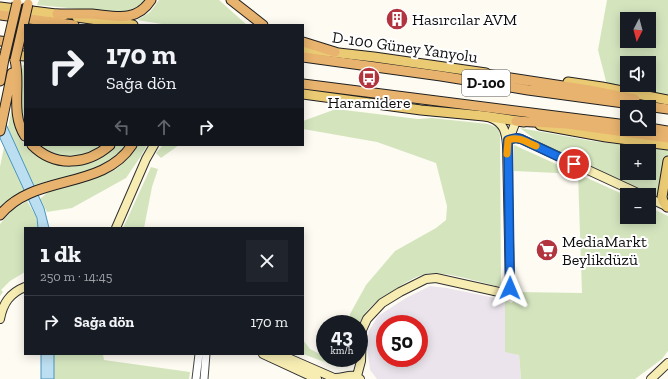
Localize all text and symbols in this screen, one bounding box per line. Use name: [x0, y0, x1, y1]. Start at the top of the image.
building icon: Hasırcılar AVM: [384, 6, 410, 32]
place label: Hasırcılar AVM: [412, 10, 517, 29]
north arrow: [620, 12, 656, 48]
map controls: [620, 12, 656, 224]
street label: D-100 Güney Yanyolu: [331, 27, 479, 67]
text: 170 m: [106, 38, 177, 71]
icon: right: [40, 40, 92, 92]
button: sound: [620, 56, 656, 92]
bus stop icon: Haramidere: [356, 65, 382, 91]
road number: D-100: [462, 70, 510, 96]
text: Sağa dön: [106, 72, 176, 94]
place label: Haramidere: [328, 93, 410, 112]
button: search: [620, 100, 656, 136]
icon: left: [111, 116, 133, 138]
icon: ahead: [153, 116, 175, 138]
icon: right: [195, 116, 217, 138]
button: +: [620, 144, 656, 180]
pin: [557, 147, 591, 181]
icon: arrive: [563, 153, 585, 175]
button: −: [620, 188, 656, 224]
place label: MediaMarkt Beylikdüzü: [562, 232, 647, 269]
supermarket icon: MediaMarkt Beylikdüzü: [534, 237, 560, 263]
text: 1 dk: [40, 239, 81, 268]
button: close: [246, 240, 288, 282]
position arrow: [489, 267, 531, 309]
text: 250 m · 14:45: [40, 269, 112, 284]
icon: right: [40, 311, 62, 333]
text: Sağa dön: [74, 313, 134, 331]
text: 170 m: [250, 313, 288, 331]
speed limit sign: 50: [376, 315, 428, 367]
text: 43: [331, 324, 353, 348]
text: km/h: [331, 345, 353, 357]

